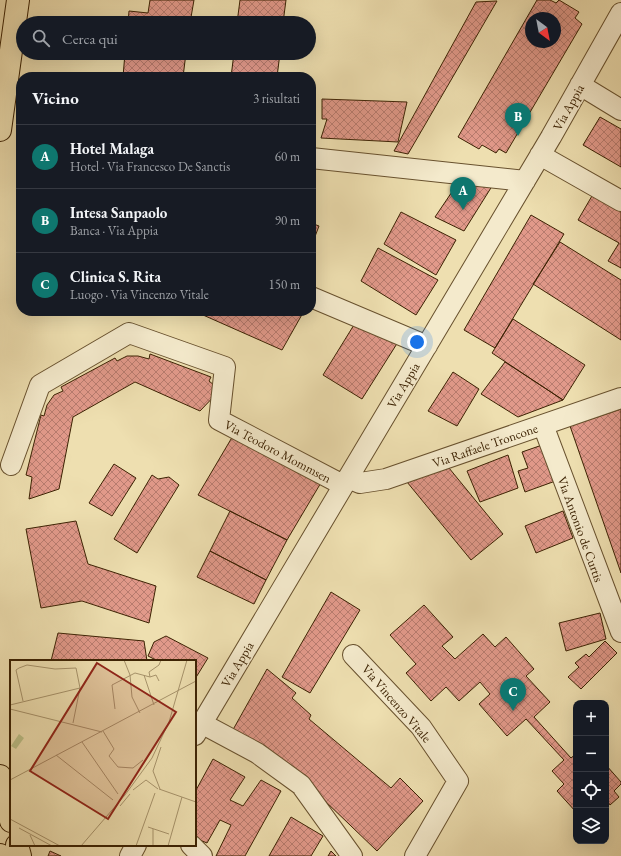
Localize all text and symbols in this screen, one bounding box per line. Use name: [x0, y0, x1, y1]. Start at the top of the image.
north arrow: [525, 12, 561, 48]
search box: [16, 16, 316, 60]
icon: search: [30, 27, 52, 49]
text: Cerca qui: [62, 29, 118, 48]
street label: Via Appia: [549, 80, 588, 133]
text: Vicino: [32, 87, 79, 109]
text: 3 risultati: [253, 90, 300, 107]
pin: B: [505, 103, 531, 136]
text: Hotel Malaga: [70, 139, 154, 158]
text: A: [40, 148, 50, 165]
text: 60 m: [275, 148, 300, 165]
text: Hotel · Via Francesco De Sanctis: [70, 158, 230, 175]
pin: A: [450, 177, 476, 210]
text: Intesa Sanpaolo: [70, 203, 167, 222]
text: B: [41, 212, 49, 229]
text: 90 m: [275, 212, 300, 229]
text: Banca · Via Appia: [70, 222, 158, 239]
text: Clinica S. Rita: [70, 267, 161, 286]
text: C: [40, 276, 50, 293]
text: 150 m: [269, 276, 300, 293]
text: Luogo · Via Vincenzo Vitale: [70, 286, 209, 303]
your location: [407, 332, 427, 352]
street label: Via Appia: [383, 359, 424, 411]
street label: Via Teodoro Mommsen: [221, 416, 334, 487]
street label: Via Raffaele Troncone: [430, 419, 540, 472]
street label: Via Antonio de Curtis: [554, 474, 608, 584]
street label: Via Appia: [217, 638, 258, 690]
inset map: [10, 660, 196, 846]
street label: Via Vincenzo Vitale: [358, 661, 435, 746]
pin: C: [500, 678, 526, 711]
map controls: [573, 700, 609, 844]
button: +: [573, 700, 609, 736]
button: −: [573, 736, 609, 772]
button: locate: [573, 772, 609, 808]
button: layers: [573, 808, 609, 844]

